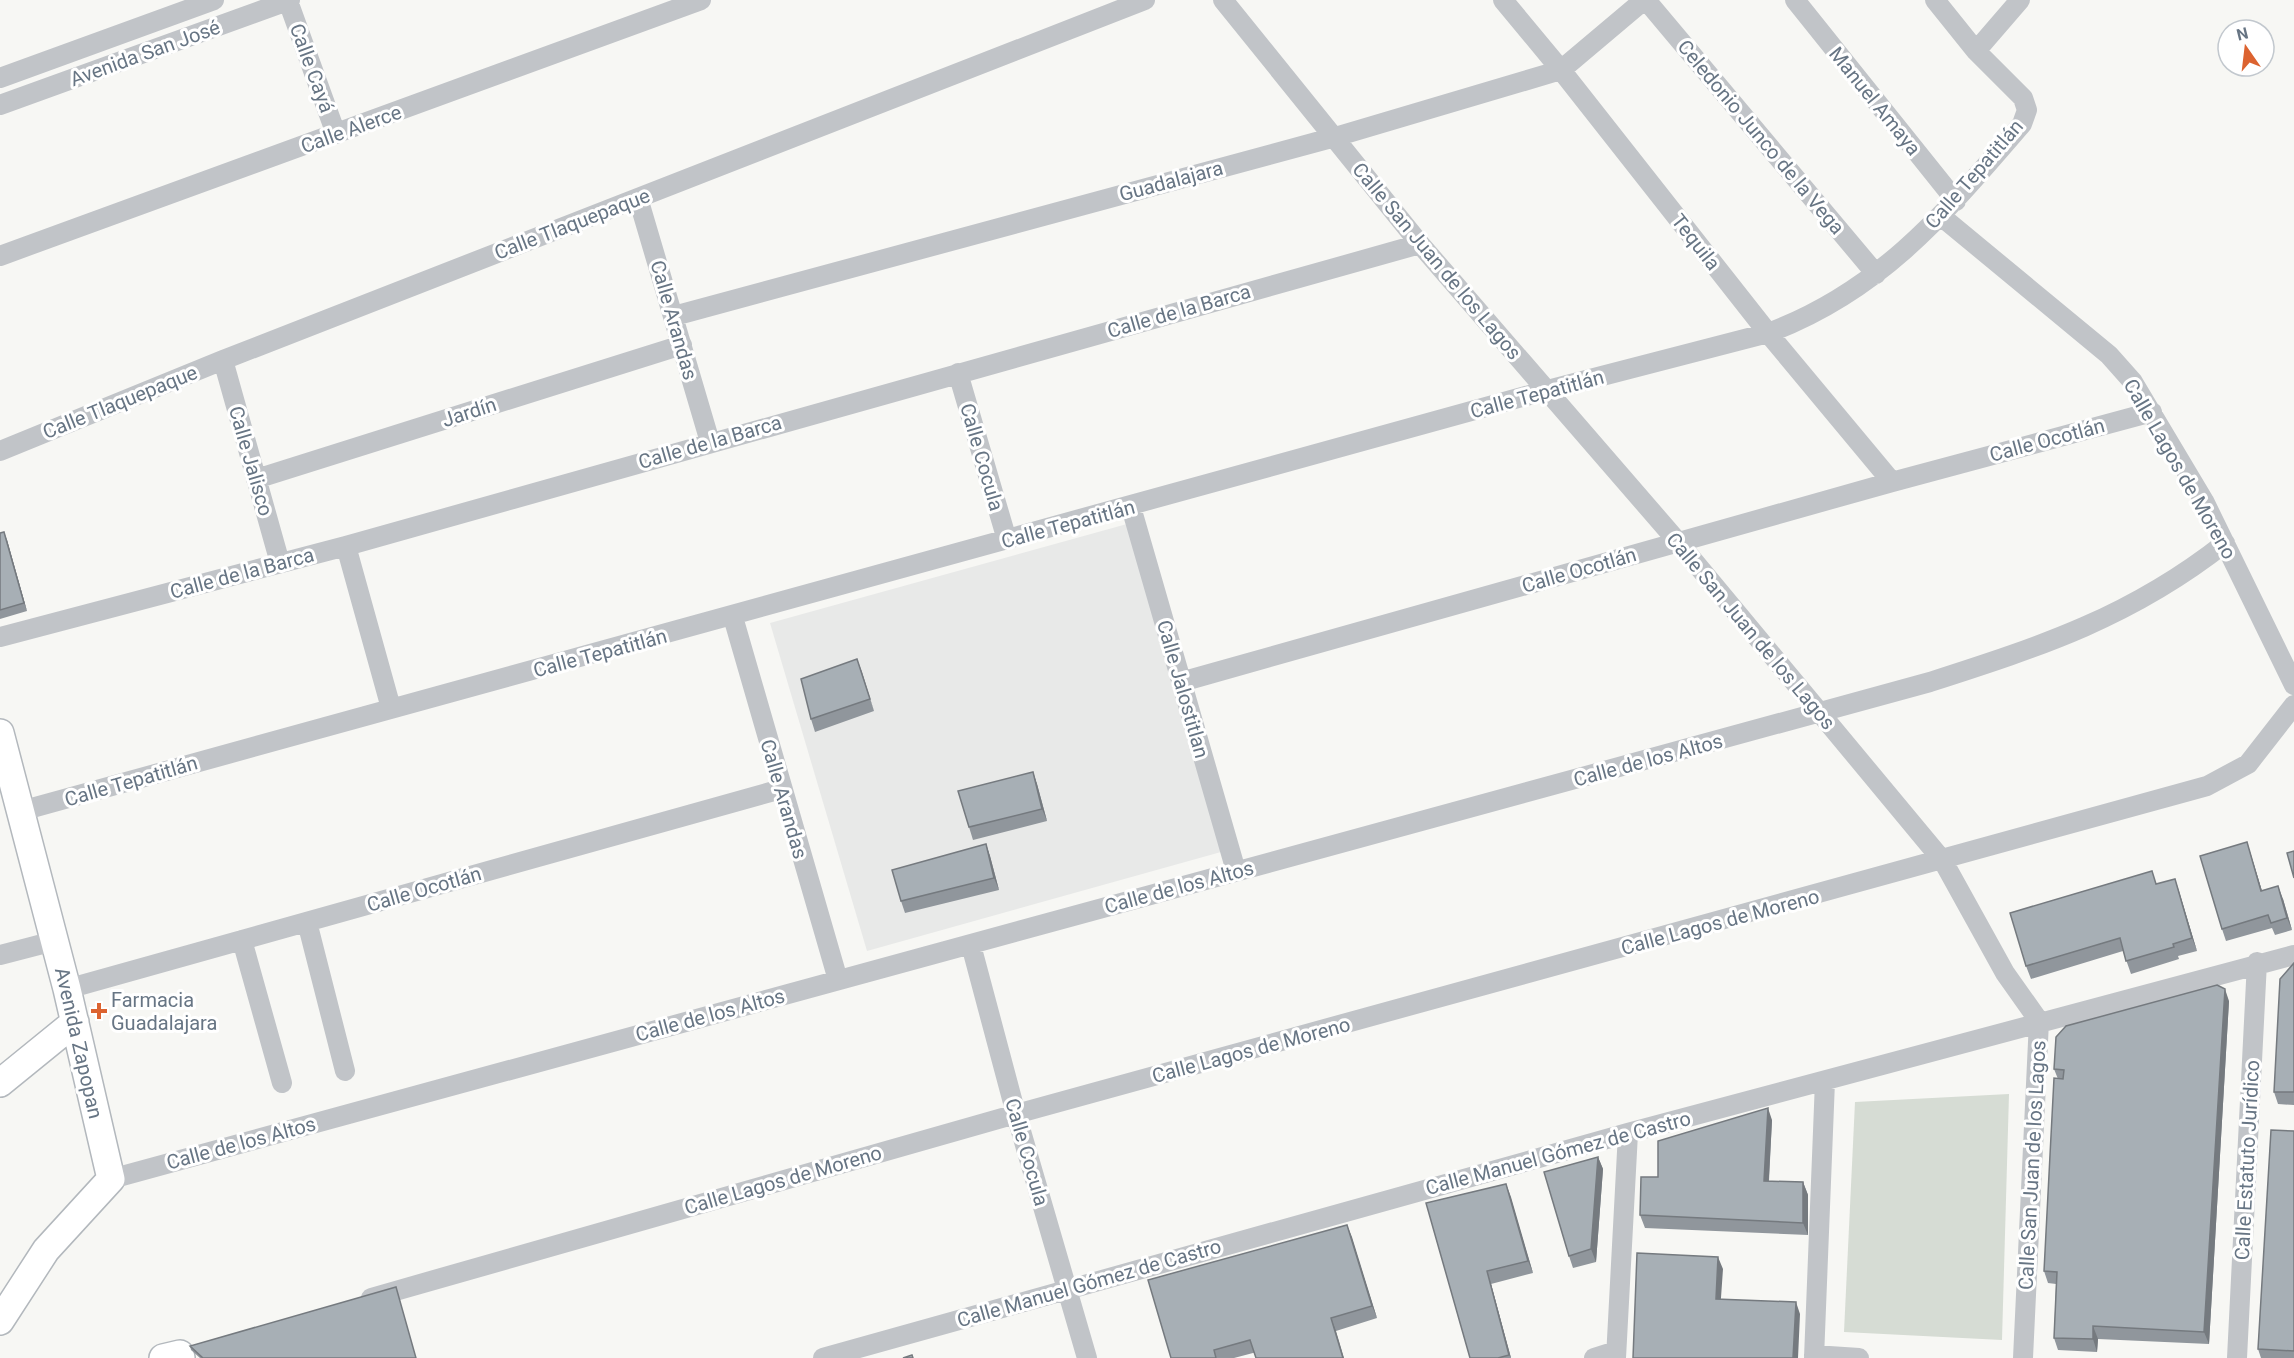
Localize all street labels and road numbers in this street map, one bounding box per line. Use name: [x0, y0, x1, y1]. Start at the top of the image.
street label: Avenida San José: [67, 15, 223, 91]
street label: Calle Cayá: [285, 20, 339, 116]
street label: Celedonio Junco de la Vega: [1673, 35, 1849, 239]
street label: Manuel Amaya: [1824, 42, 1926, 160]
street label: Calle Alerce: [297, 100, 405, 158]
street label: Calle Tepatitlán: [1920, 114, 2028, 234]
street label: Guadalajara: [1117, 156, 1225, 206]
street label: Calle San Juan de los Lagos: [1347, 158, 1527, 364]
street label: Calle Tlaquepaque: [491, 183, 653, 265]
street label: Tequila: [1667, 209, 1725, 275]
street label: Calle Arandas: [646, 258, 702, 382]
street label: Calle de la Barca: [1105, 279, 1253, 343]
street label: Calle Tlaquepaque: [39, 360, 201, 444]
street label: Calle Tepatitlán: [1468, 365, 1606, 423]
street label: Calle Lagos de Moreno: [2119, 375, 2241, 563]
street label: Jardín: [439, 392, 499, 432]
street label: Calle Cocula: [955, 400, 1009, 514]
street label: Calle Jalisco: [224, 403, 278, 519]
street label: Calle de la Barca: [636, 410, 784, 474]
street label: Calle Ocotlán: [1987, 413, 2107, 467]
street label: Calle Tepatitlán: [999, 495, 1137, 553]
street label: Calle San Juan de los Lagos: [1661, 528, 1841, 734]
street label: Calle de la Barca: [167, 542, 317, 604]
street label: Calle Ocotlán: [1519, 542, 1639, 598]
street label: Calle Jalostitlan: [1152, 617, 1214, 761]
street label: Calle Tepatitlán: [531, 624, 669, 682]
street label: Calle de los Altos: [1571, 729, 1725, 791]
street label: Calle Arandas: [756, 737, 812, 861]
street label: Calle Tepatitlán: [62, 751, 200, 811]
street label: Calle de los Altos: [1102, 856, 1256, 918]
street label: Calle Ocotlán: [364, 861, 484, 917]
street label: Calle Lagos de Moreno: [1618, 884, 1822, 960]
street label: Avenida Zapopan: [50, 965, 108, 1121]
street label: Calle de los Altos: [633, 984, 787, 1046]
street label: Calle Lagos de Moreno: [1149, 1012, 1353, 1088]
street label: Calle San Juan de los Lagos: [2013, 1040, 2051, 1290]
street label: Calle Estatuto Jurídico: [2230, 1059, 2264, 1261]
street label: Calle Cocula: [1000, 1095, 1054, 1209]
street label: Calle Manuel Gómez de Castro: [1423, 1106, 1693, 1200]
street label: Calle de los Altos: [164, 1112, 318, 1174]
street label: Calle Lagos de Moreno: [682, 1140, 884, 1220]
street label: Calle Manuel Gómez de Castro: [954, 1234, 1224, 1332]

